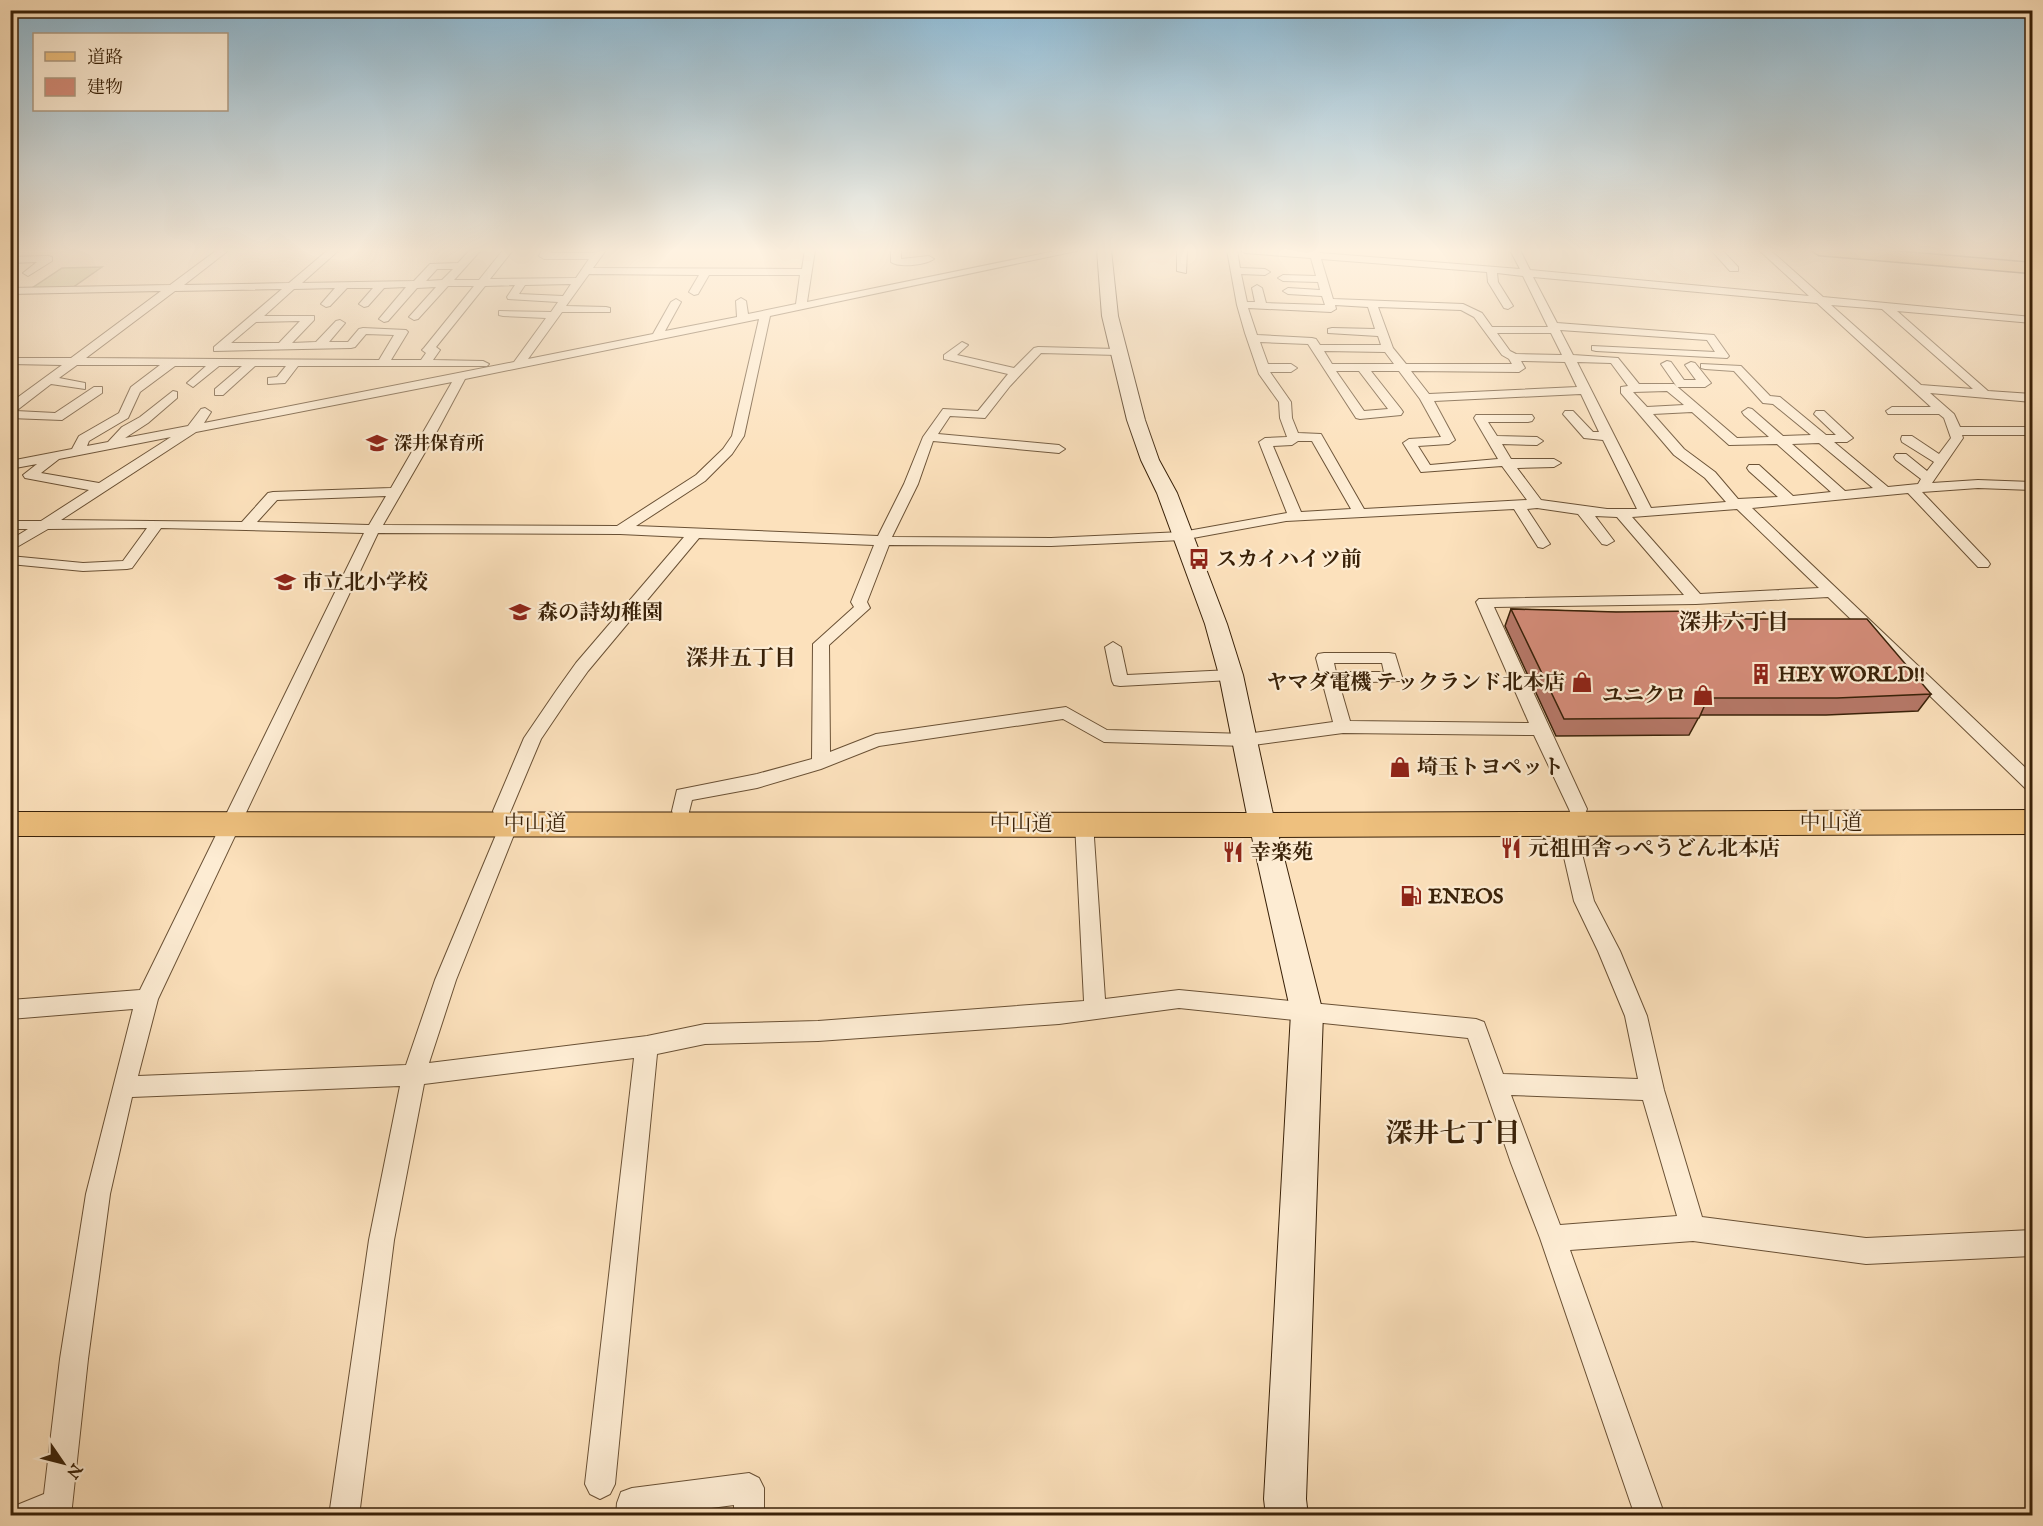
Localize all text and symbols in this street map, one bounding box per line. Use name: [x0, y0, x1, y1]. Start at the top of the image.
legend: [33, 33, 228, 111]
text: 道路: [87, 47, 123, 70]
text: 建物: [87, 77, 123, 100]
school or university icon: 深井保育所: [365, 431, 389, 455]
place label: 深井保育所: [394, 433, 484, 456]
bus stop icon: スカイハイツ前: [1187, 547, 1211, 571]
place label: スカイハイツ前: [1216, 547, 1362, 574]
school or university icon: 市立北小学校: [273, 570, 297, 594]
place label: 市立北小学校: [302, 570, 428, 597]
school or university icon: 森の詩幼稚園: [508, 600, 532, 624]
place label: 森の詩幼稚園: [537, 600, 663, 627]
district label: 深井六丁目: [1679, 609, 1789, 637]
district label: 深井五丁目: [686, 645, 796, 673]
building icon: HEY WORLD!!: [1749, 662, 1773, 686]
place label: HEY WORLD!!: [1778, 662, 1925, 689]
place label: ヤマダ電機 テックランド北本店: [1266, 670, 1565, 697]
shop icon: ヤマダ電機 テックランド北本店: [1570, 670, 1594, 694]
place label: ユニクロ: [1602, 683, 1686, 710]
shop icon: ユニクロ: [1691, 683, 1715, 707]
shop icon: 埼玉トヨペット: [1388, 755, 1412, 779]
place label: 埼玉トヨペット: [1417, 755, 1564, 782]
street label: 中山道: [1800, 810, 1863, 837]
street label: 中山道: [504, 811, 567, 838]
street label: 中山道: [990, 811, 1053, 838]
restaurant icon: 元祖田舎っぺうどん北本店: [1499, 836, 1523, 860]
place label: 元祖田舎っぺうどん北本店: [1528, 836, 1780, 863]
restaurant icon: 幸楽苑: [1221, 840, 1245, 864]
place label: 幸楽苑: [1250, 840, 1313, 867]
fuel station icon: ENEOS: [1399, 884, 1423, 908]
place label: ENEOS: [1428, 884, 1504, 911]
district label: 深井七丁目: [1386, 1118, 1521, 1152]
north arrow: [33, 1433, 93, 1493]
text: N: [61, 1458, 86, 1482]

